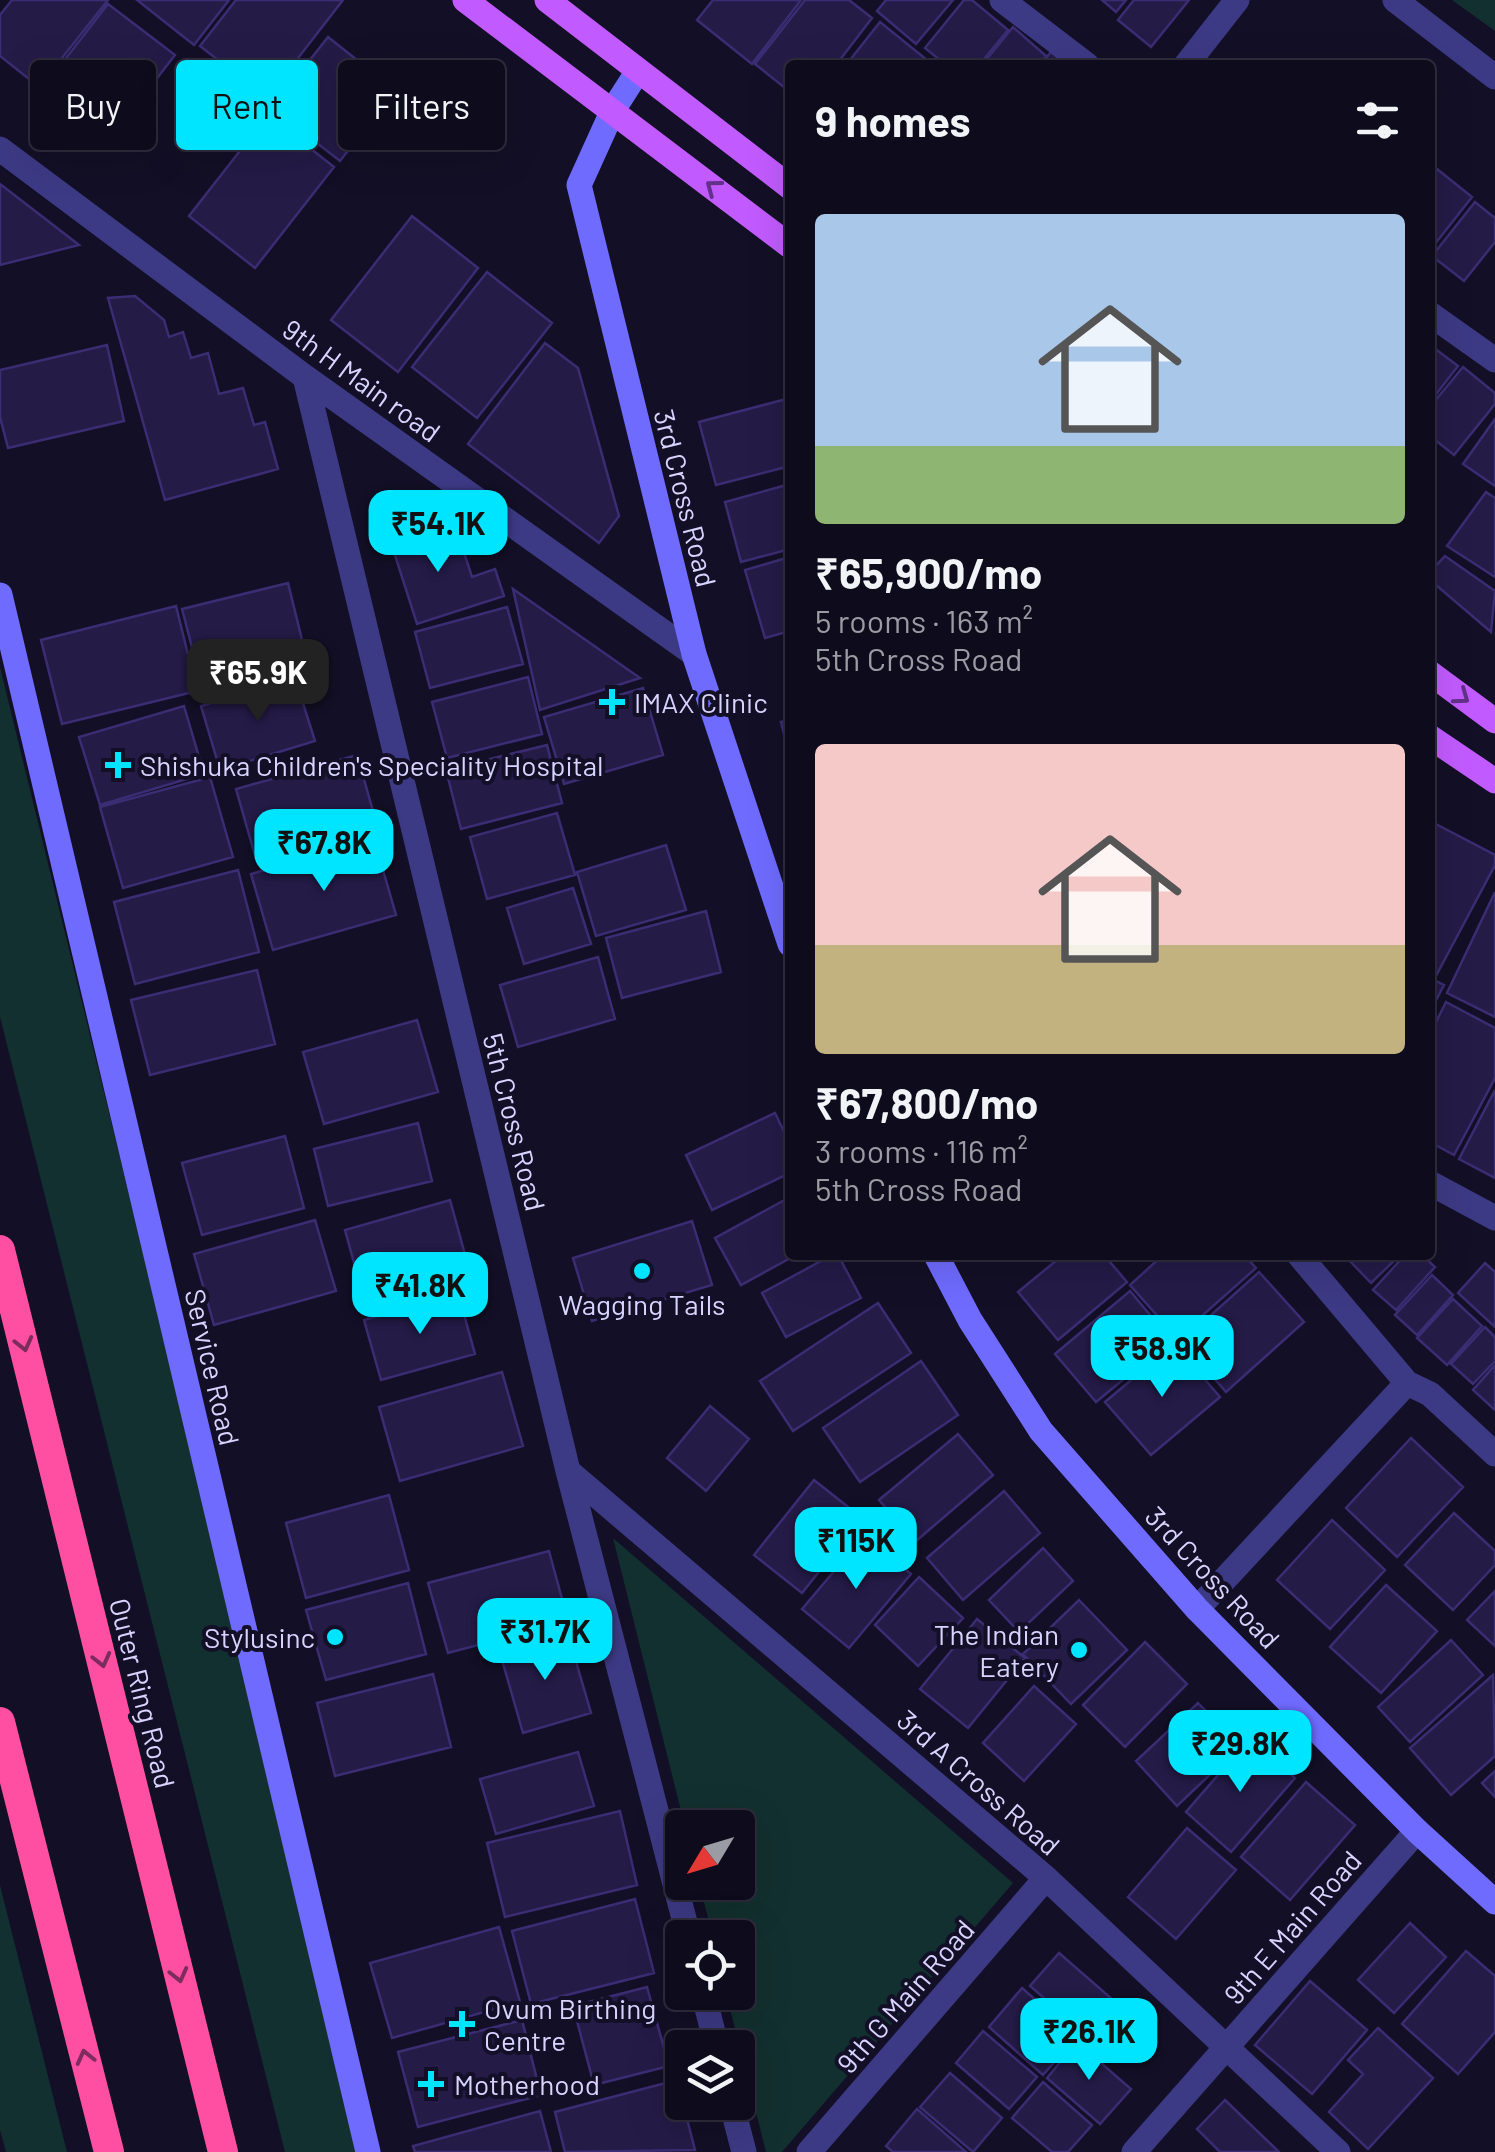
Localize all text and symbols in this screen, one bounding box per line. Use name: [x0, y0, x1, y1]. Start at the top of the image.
chip: Buy: [30, 60, 156, 150]
chip: Rent: [176, 60, 318, 150]
chip: Filters: [338, 60, 505, 150]
icon: filters: [1350, 93, 1405, 148]
text: 9 homes: [815, 95, 971, 145]
one-way arrow: [706, 181, 724, 198]
icon: home: [1020, 279, 1200, 459]
street label: 9th H Main road: [277, 311, 447, 449]
street label: 3rd Cross Road: [648, 406, 724, 590]
pin: ₹54.1K: [357, 490, 519, 575]
text: ₹54.1K: [391, 503, 485, 541]
text: ₹65,900/mo: [815, 547, 1043, 597]
text: 5 rooms · 163 m²: [815, 601, 1033, 639]
pin: ₹65.9K: [177, 639, 339, 724]
text: 5th Cross Road: [815, 639, 1023, 677]
text: ₹65.9K: [209, 652, 307, 690]
place label: IMAX Clinic: [634, 685, 768, 719]
one-way arrow: [1451, 685, 1470, 704]
marker: IMAX Clinic: [599, 689, 625, 715]
place label: Shishuka Children's Speciality Hospital: [140, 748, 603, 782]
marker: Shishuka Children's Speciality Hospital: [105, 752, 131, 778]
pin: ₹67.8K: [243, 809, 405, 894]
icon: home: [1020, 809, 1200, 989]
text: ₹67.8K: [276, 822, 372, 860]
street label: 5th Cross Road: [477, 1030, 553, 1214]
text: ₹67,800/mo: [815, 1077, 1038, 1127]
text: 3 rooms · 116 m²: [815, 1131, 1028, 1169]
text: 5th Cross Road: [815, 1169, 1023, 1207]
pin: ₹41.8K: [339, 1252, 501, 1337]
marker: Wagging Tails: [631, 1260, 653, 1282]
text: ₹41.8K: [374, 1265, 466, 1303]
street label: Service Road: [178, 1285, 248, 1449]
place label: Wagging Tails: [558, 1287, 726, 1321]
pin: ₹58.9K: [1081, 1315, 1243, 1400]
text: ₹58.9K: [1113, 1328, 1211, 1366]
one-way arrow: [12, 1335, 33, 1352]
street label: 3rd Cross Road: [1139, 1499, 1287, 1655]
pin: ₹115K: [786, 1507, 926, 1592]
text: ₹115K: [817, 1520, 895, 1558]
street label: Outer Ring Road: [103, 1594, 183, 1792]
pin: ₹31.7K: [464, 1598, 626, 1683]
text: ₹31.7K: [499, 1611, 591, 1649]
place label: The Indian Eatery: [934, 1617, 1059, 1683]
place label: Stylusinc: [204, 1620, 315, 1654]
marker: Stylusinc: [324, 1626, 346, 1648]
marker: The Indian Eatery: [1068, 1639, 1090, 1661]
one-way arrow: [90, 1651, 111, 1668]
street label: 3rd A Cross Road: [891, 1702, 1067, 1862]
pin: ₹29.8K: [1159, 1710, 1321, 1795]
text: ₹29.8K: [1190, 1723, 1290, 1761]
north arrow: [665, 1810, 755, 1900]
map controls: [665, 1810, 755, 2120]
street label: 9th E Main Road: [1216, 1843, 1368, 2011]
street label: 9th G Main Road: [829, 1912, 981, 2080]
button: locate: [665, 1920, 755, 2010]
one-way arrow: [168, 1966, 189, 1983]
place label: Ovum Birthing Centre: [484, 1991, 656, 2057]
pin: ₹26.1K: [1008, 1998, 1170, 2083]
marker: Ovum Birthing Centre: [449, 2011, 475, 2037]
text: ₹26.1K: [1042, 2011, 1136, 2049]
button: layers: [665, 2030, 755, 2120]
one-way arrow: [76, 2049, 97, 2066]
place label: Motherhood: [454, 2067, 600, 2101]
marker: Motherhood: [418, 2071, 444, 2097]

